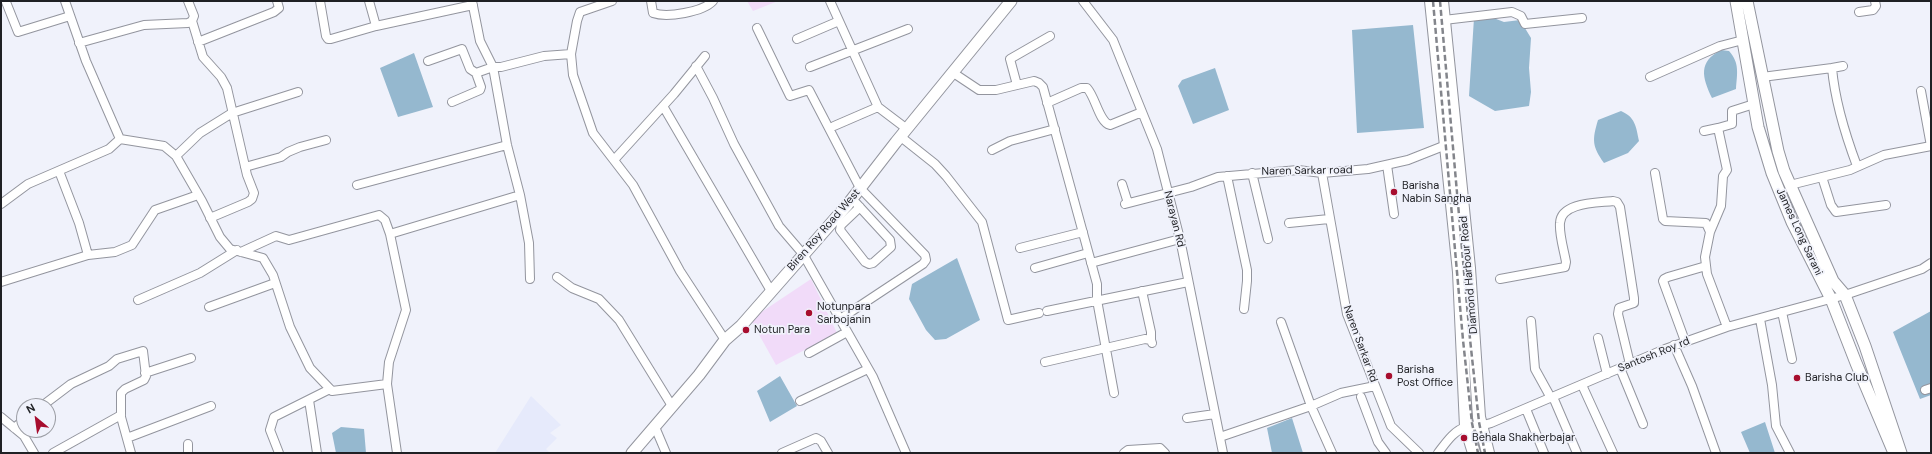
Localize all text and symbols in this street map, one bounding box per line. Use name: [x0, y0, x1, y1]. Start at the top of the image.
street label: Naren Sarkar road: [1261, 164, 1353, 178]
place label: Barisha Nabin Sangha: [1402, 179, 1471, 205]
street label: Biren Roy Road West: [785, 186, 863, 274]
street label: James Long Sarani: [1773, 186, 1825, 278]
marker: Barisha Nabin Sangha: [1389, 187, 1399, 197]
street label: Narayan Rd: [1161, 189, 1187, 249]
street label: Diamond Harbour Road: [1457, 215, 1481, 335]
place label: Notunpara Sarbojanin: [817, 300, 871, 326]
street label: Naren Sarkar Rd: [1340, 304, 1380, 384]
marker: Notunpara Sarbojanin: [804, 308, 814, 318]
place label: Notun Para: [754, 323, 810, 337]
marker: Notun Para: [741, 325, 751, 335]
street label: Santosh Roy rd: [1616, 335, 1692, 375]
place label: Barisha Post Office: [1397, 363, 1453, 389]
marker: Barisha Post Office: [1384, 371, 1394, 381]
place label: Barisha Club: [1805, 371, 1869, 385]
marker: Barisha Club: [1792, 373, 1802, 383]
north arrow: [16, 398, 56, 438]
text: N: [24, 400, 38, 416]
place label: Behala Shakherbajar: [1472, 431, 1575, 445]
marker: Behala Shakherbajar: [1459, 433, 1469, 443]

